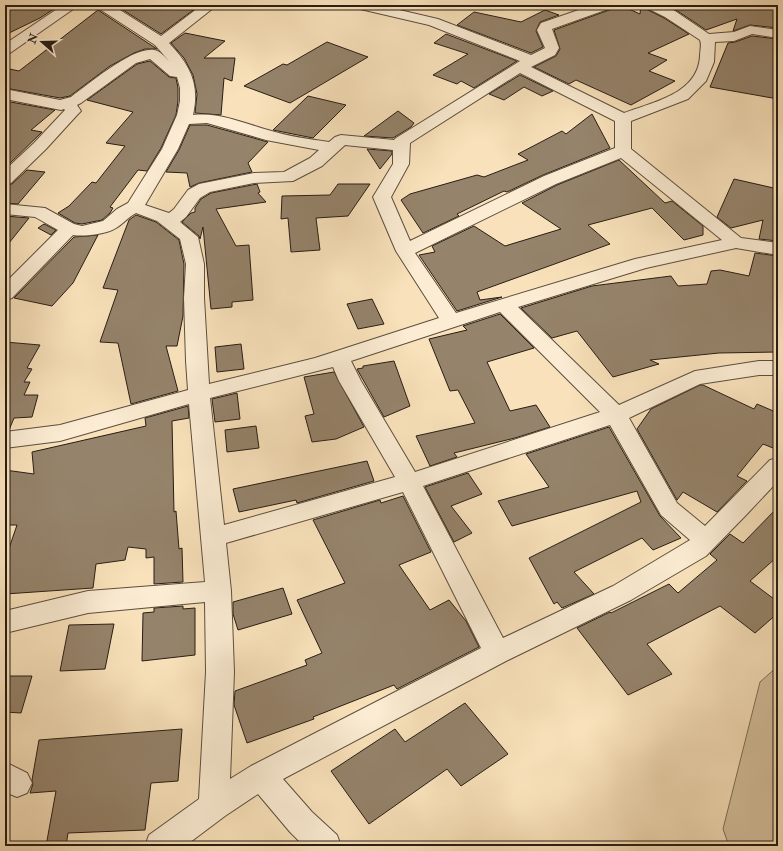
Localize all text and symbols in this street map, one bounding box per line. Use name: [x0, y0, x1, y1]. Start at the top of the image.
north arrow: [22, 22, 62, 62]
text: N: [25, 31, 41, 47]

